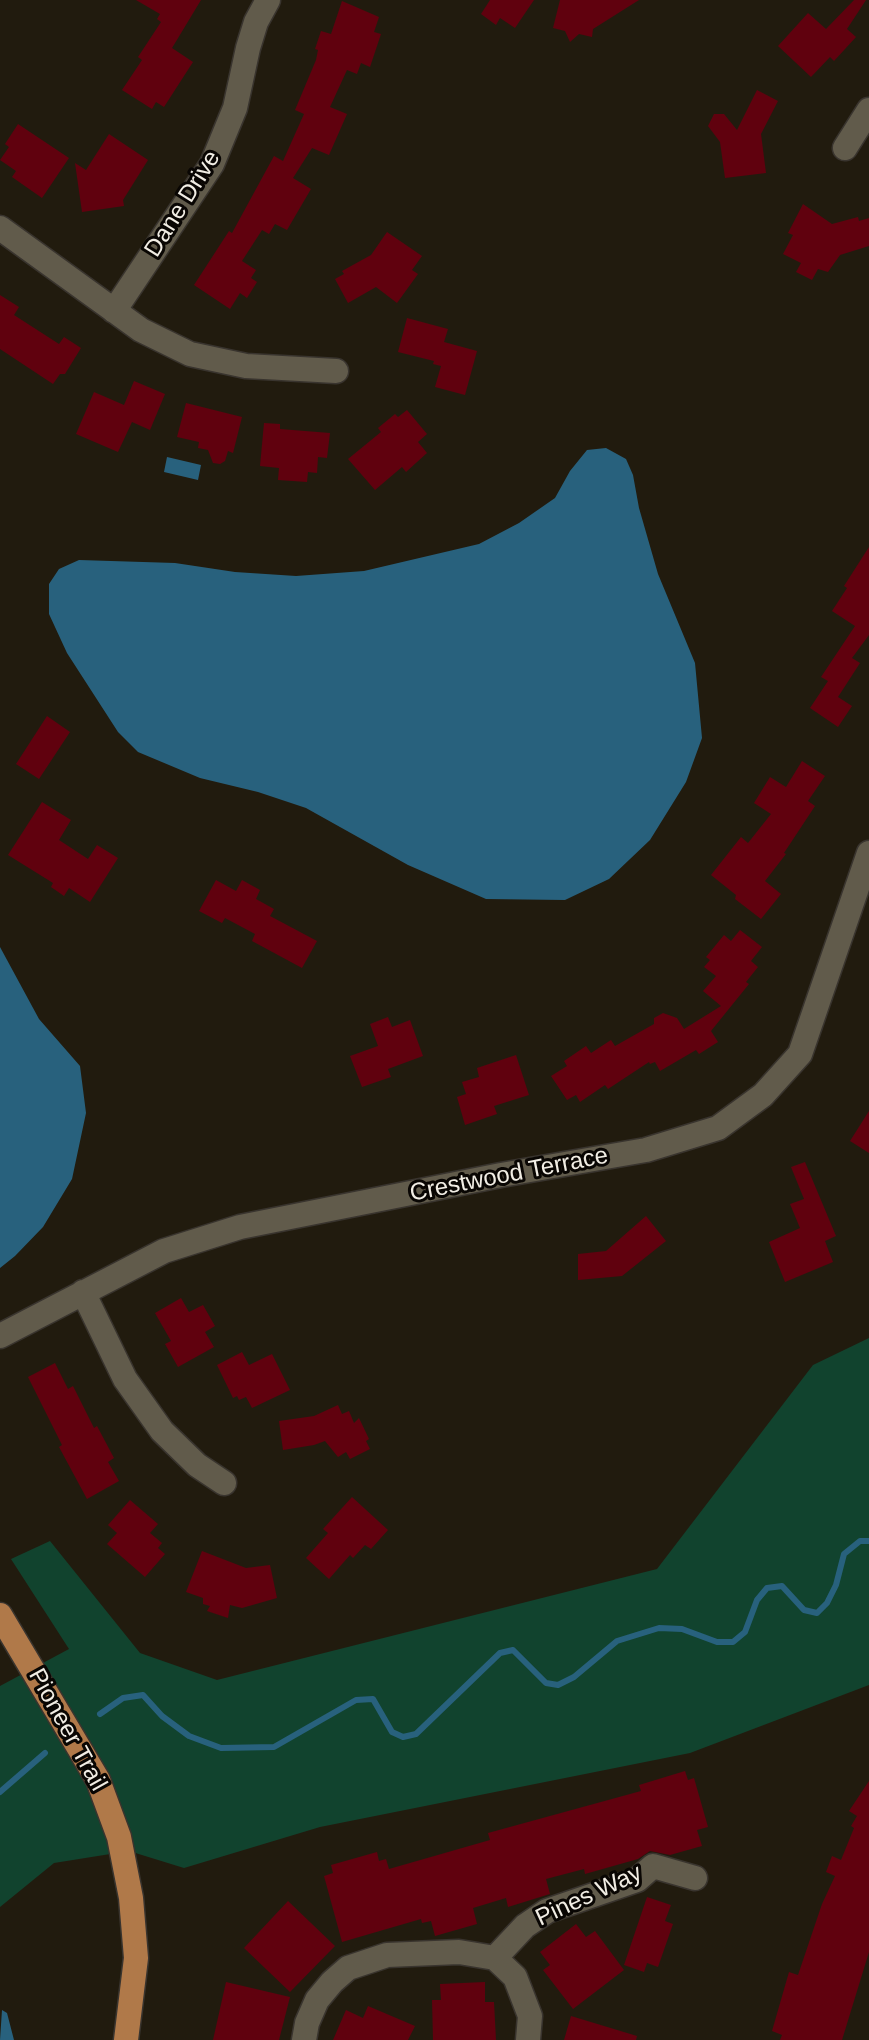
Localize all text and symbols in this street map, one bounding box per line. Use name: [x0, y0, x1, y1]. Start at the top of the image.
street label: Dane Drive: [139, 145, 227, 263]
street label: Crestwood Terrace: [407, 1142, 611, 1208]
street label: Pioneer Trail: [22, 1664, 112, 1796]
street label: Pines Way: [531, 1859, 647, 1933]

